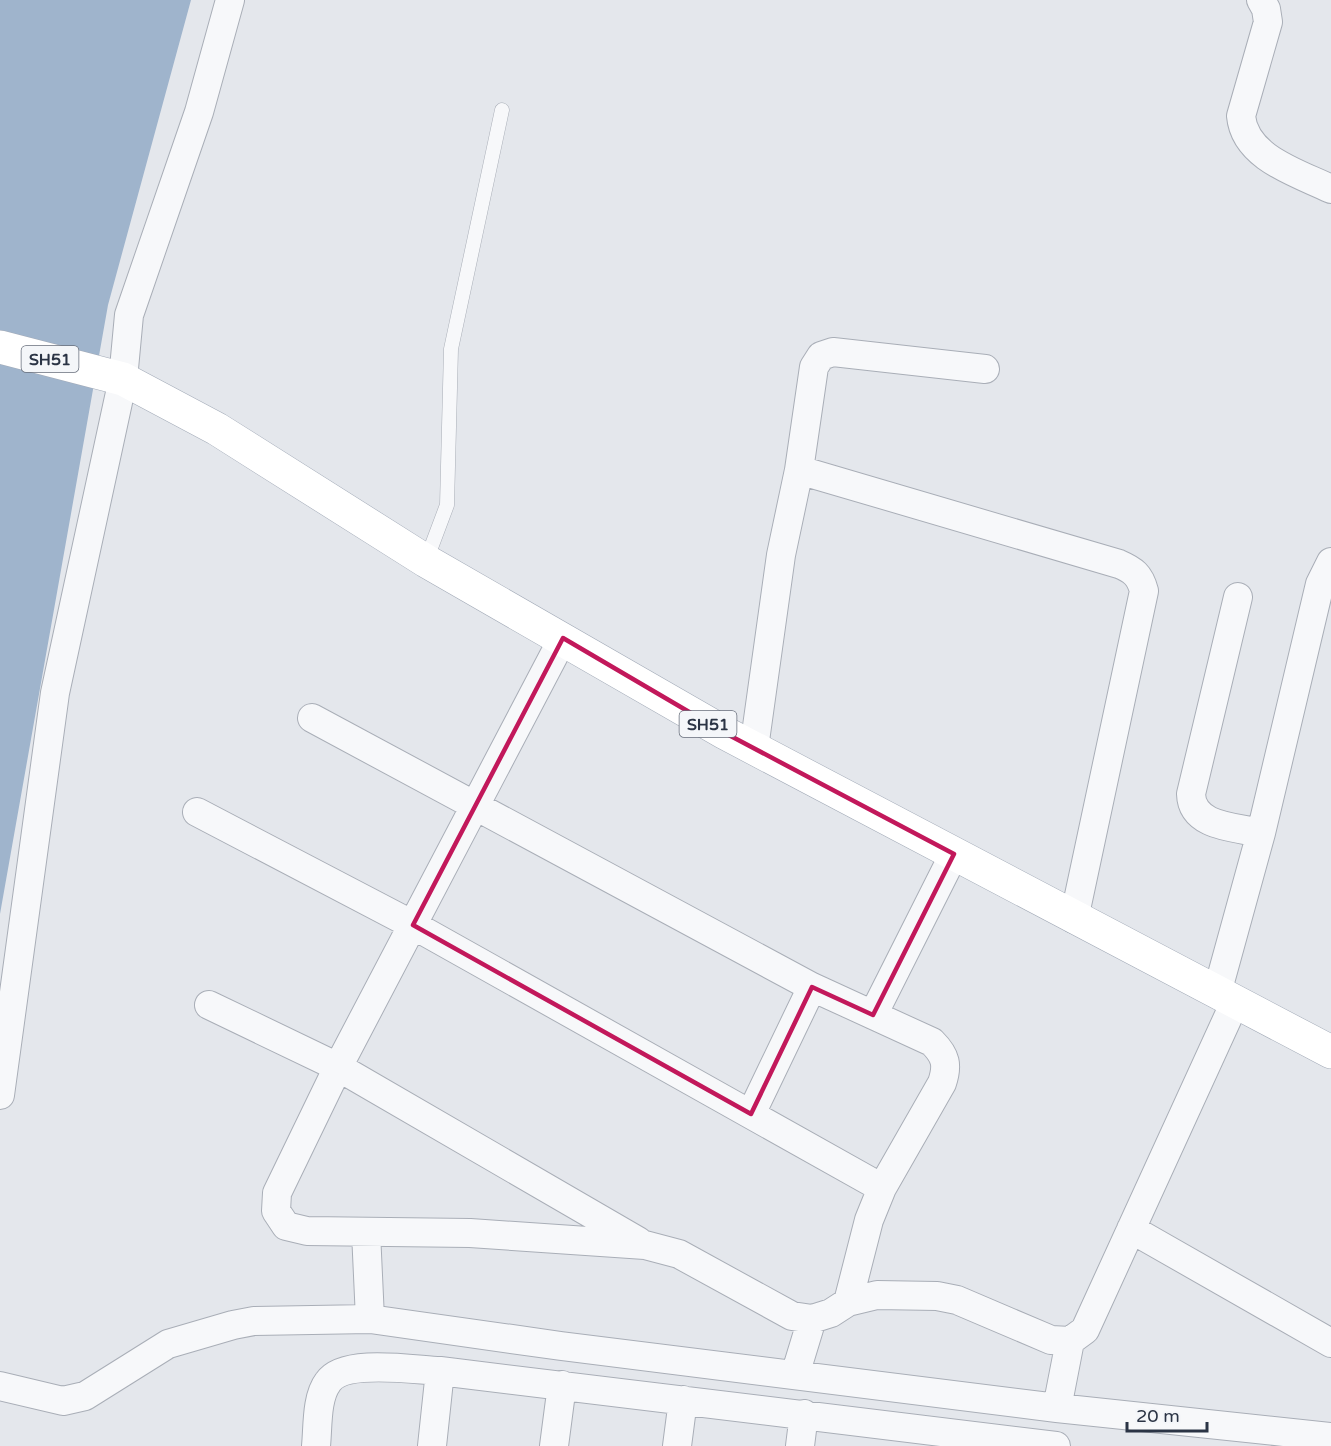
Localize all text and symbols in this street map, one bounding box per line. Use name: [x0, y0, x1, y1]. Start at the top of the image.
road number: SH51: [22, 346, 78, 372]
road number: SH51: [680, 711, 736, 737]
scale bar: [1127, 1395, 1206, 1433]
text: 20 m: [1136, 1405, 1180, 1427]

